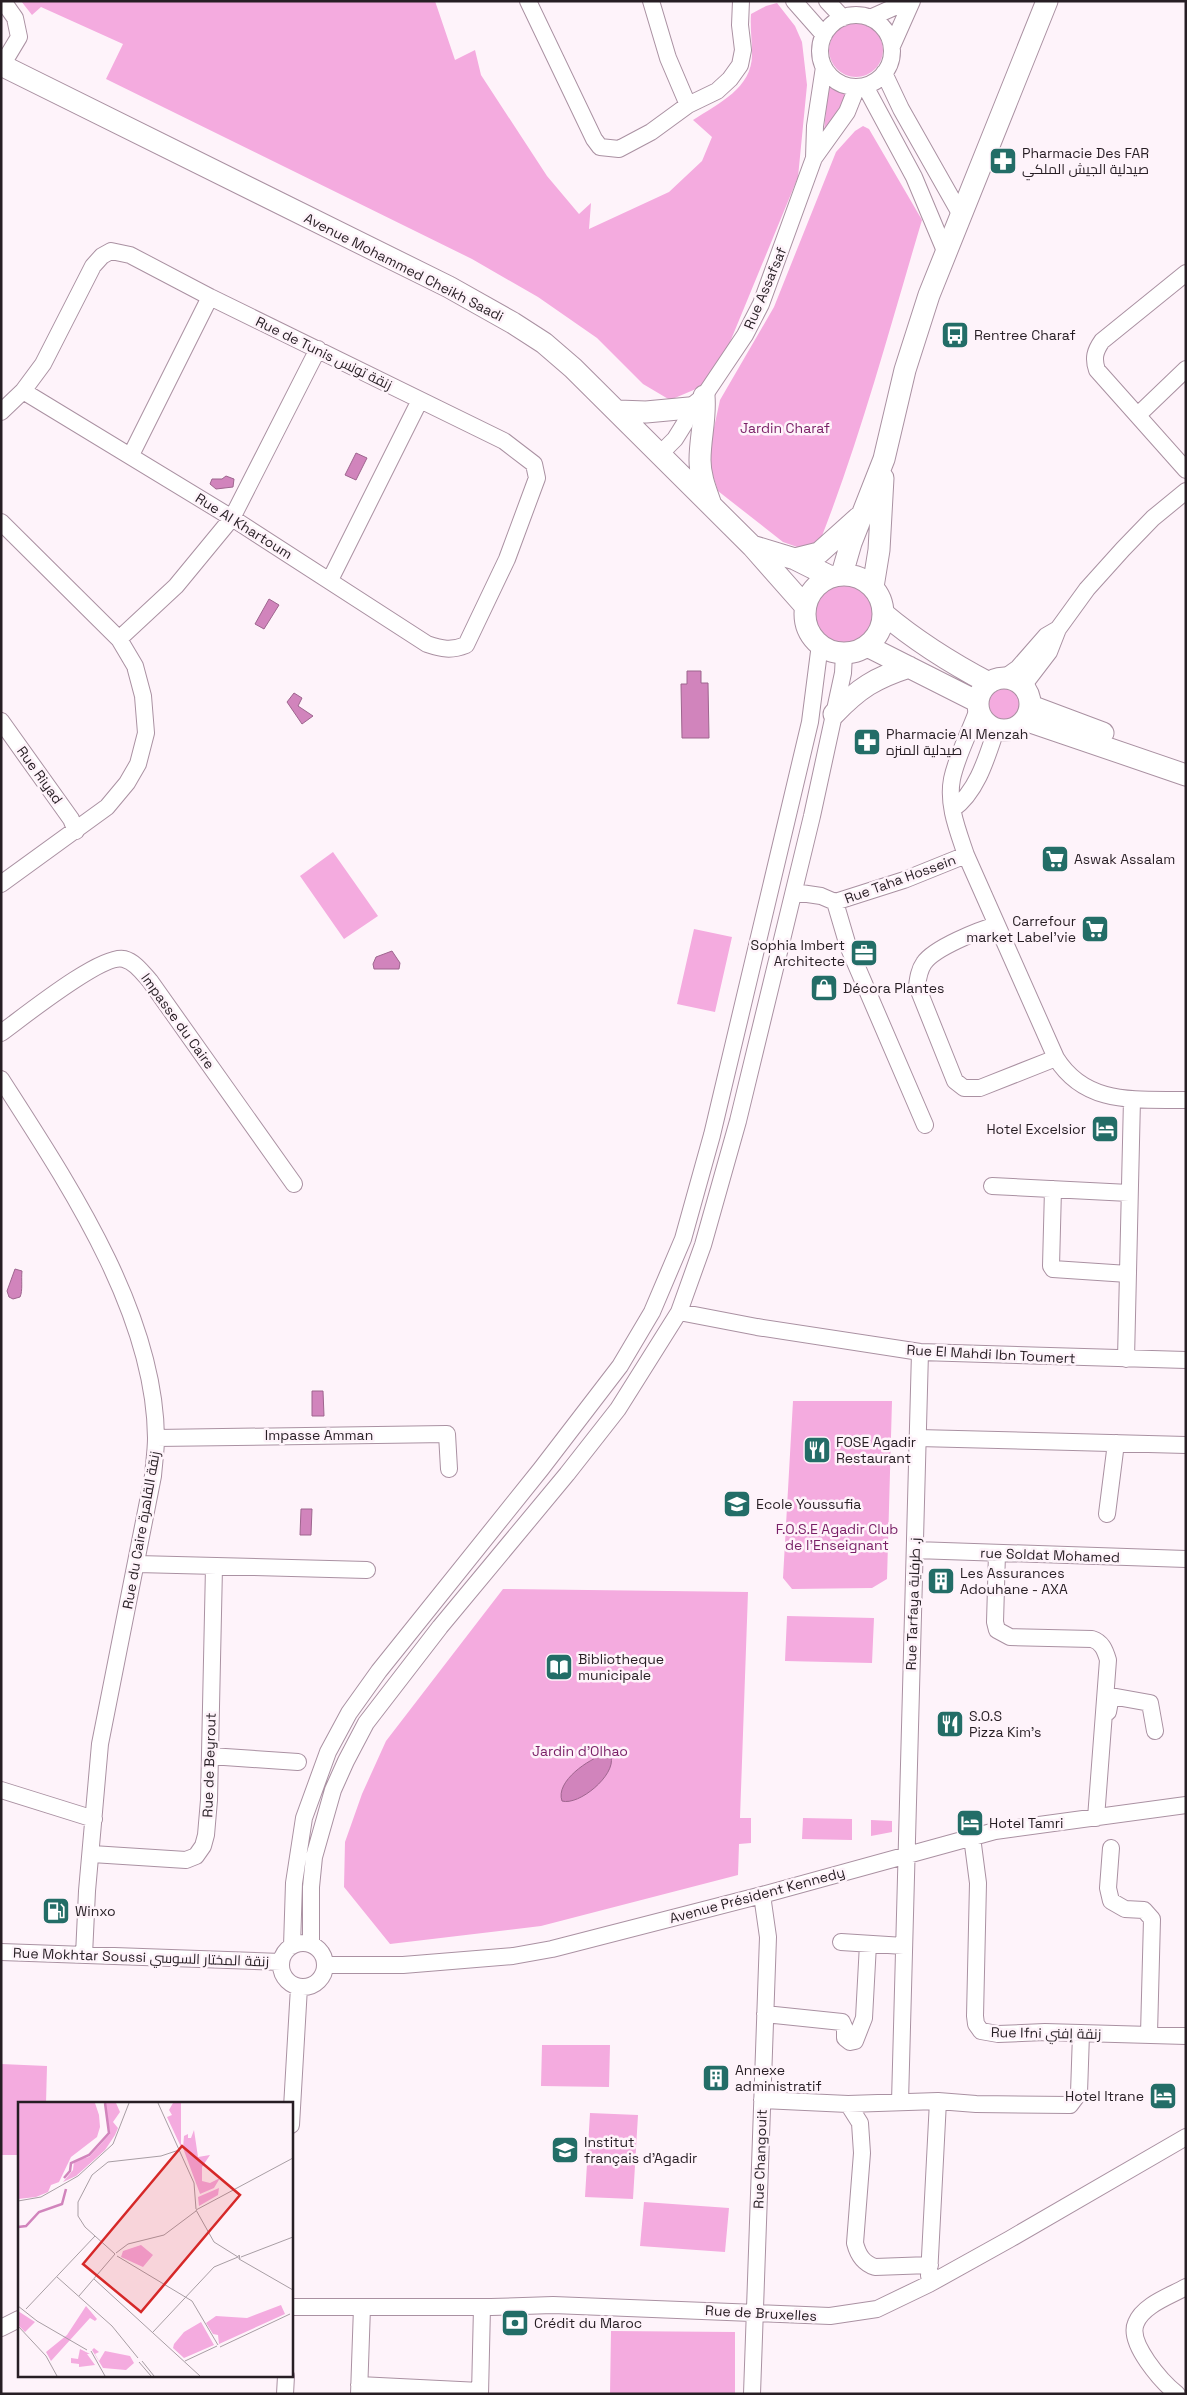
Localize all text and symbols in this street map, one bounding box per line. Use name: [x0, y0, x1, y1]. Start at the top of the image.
place label: Pharmacie Des FAR صيدلية الجيش الملكي: [1022, 144, 1149, 181]
pharmacy icon: Pharmacie Des FAR صيدلية الجيش الملكي: [988, 146, 1018, 176]
street label: Avenue Mohammed Cheikh Saadi: [301, 209, 507, 325]
street label: Rue Assafsaf: [740, 244, 790, 332]
street label: Rue de Tunis زنقة تونس: [253, 312, 395, 394]
bus stop icon: Rentree Charaf: [940, 320, 970, 350]
place label: Rentree Charaf: [974, 326, 1076, 344]
park label: Jardin Charaf: [740, 419, 830, 437]
street label: Rue Al Khartoum: [192, 489, 296, 563]
place label: Pharmacie Al Menzah صيدلية المنزه: [886, 725, 1028, 759]
pharmacy icon: Pharmacie Al Menzah صيدلية المنزه: [852, 727, 882, 757]
street label: Rue Riyad: [13, 743, 67, 807]
supermarket icon: Aswak Assalam: [1040, 844, 1070, 874]
place label: Aswak Assalam: [1074, 850, 1175, 868]
street label: Rue Taha Hossein: [842, 851, 958, 907]
place label: Carrefour market Label'vie: [966, 912, 1076, 946]
supermarket icon: Carrefour market Label'vie: [1080, 914, 1110, 944]
place label: Sophia Imbert Architecte: [751, 936, 845, 970]
office icon: Sophia Imbert Architecte: [849, 938, 879, 968]
street label: Impasse du Caire: [137, 970, 219, 1072]
shop icon: Décora Plantes: [809, 973, 839, 1003]
place label: Décora Plantes: [843, 979, 944, 997]
hotel icon: Hotel Excelsior: [1090, 1114, 1120, 1144]
place label: Hotel Excelsior: [986, 1120, 1086, 1138]
street label: Rue El Mahdi Ibn Toumert: [906, 1341, 1076, 1367]
street label: Impasse Amman: [265, 1426, 373, 1444]
place label: FOSE Agadir Restaurant: [836, 1433, 916, 1467]
restaurant icon: FOSE Agadir Restaurant: [802, 1435, 832, 1465]
street label: Rue du Caire زنقة القاهرة: [118, 1450, 164, 1610]
school or university icon: Ecole Youssufia: [722, 1489, 752, 1519]
place label: Ecole Youssufia: [756, 1495, 861, 1513]
park label: F.O.S.E Agadir Club de l'Enseignant: [776, 1520, 898, 1554]
street label: Rue Tarfaya ز. طرفاية: [902, 1537, 924, 1671]
street label: rue Soldat Mohamed: [980, 1544, 1120, 1566]
place label: Les Assurances Adouhane - AXA: [960, 1564, 1068, 1598]
building icon: Les Assurances Adouhane - AXA: [926, 1566, 956, 1596]
place label: Bibliotheque municipale: [578, 1650, 664, 1684]
library icon: Bibliotheque municipale: [544, 1652, 574, 1682]
place label: S.O.S Pizza Kim's: [969, 1707, 1041, 1741]
restaurant icon: S.O.S Pizza Kim's: [935, 1709, 965, 1739]
street label: Rue de Beyrout: [198, 1712, 220, 1818]
park label: Jardin d'Olhao: [532, 1742, 628, 1760]
hotel icon: Hotel Tamri: [955, 1808, 985, 1838]
place label: Hotel Tamri: [989, 1814, 1064, 1832]
street label: Avenue Président Kennedy: [667, 1863, 847, 1927]
fuel station icon: Winxo: [41, 1896, 71, 1926]
place label: Winxo: [75, 1902, 116, 1920]
street label: Rue Mokhtar Soussi زنقة المختار السوسي: [13, 1944, 269, 1972]
street label: Rue Ifni زنقة إفني: [991, 2023, 1101, 2046]
place label: Annexe administratif: [735, 2061, 822, 2095]
building icon: Annexe administratif: [701, 2063, 731, 2093]
hotel icon: Hotel Itrane: [1148, 2081, 1178, 2111]
place label: Hotel Itrane: [1065, 2087, 1144, 2105]
inset map: [18, 2102, 292, 2378]
street label: Rue Changouit: [749, 2109, 771, 2209]
place label: Institut français d’Agadir: [584, 2133, 697, 2167]
school or university icon: Institut français d’Agadir: [550, 2135, 580, 2165]
street label: Rue de Bruxelles: [705, 2301, 817, 2325]
bank icon: Crédit du Maroc: [500, 2308, 530, 2338]
place label: Crédit du Maroc: [534, 2314, 642, 2332]

